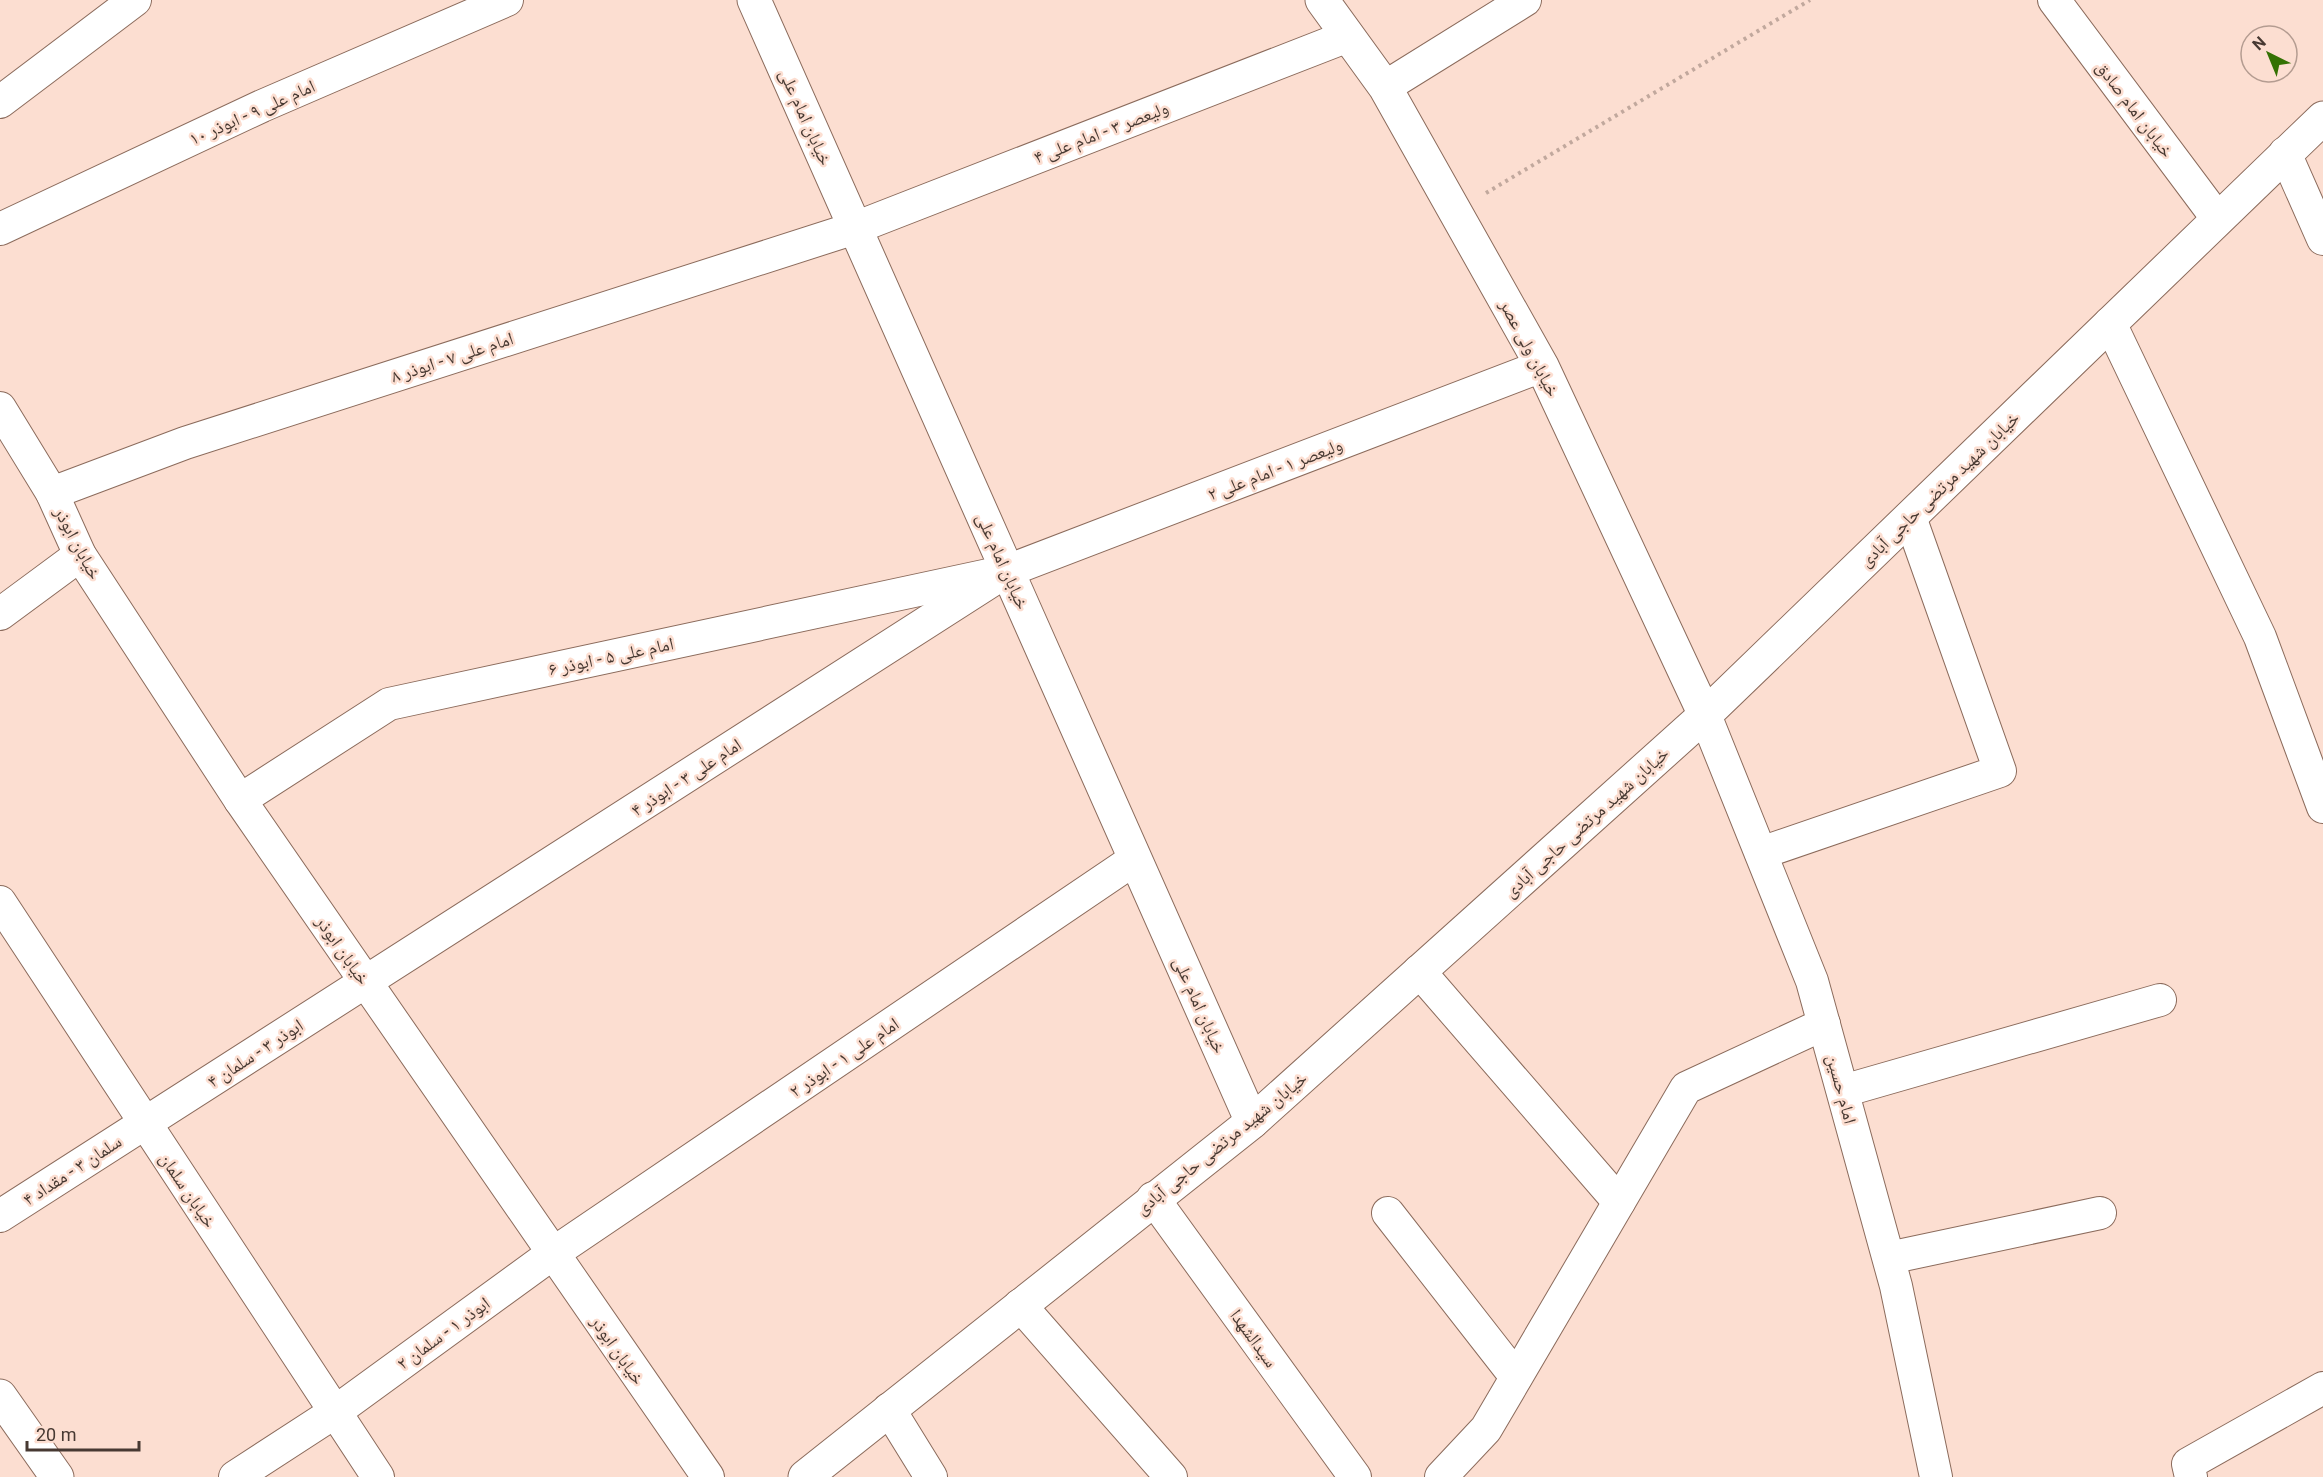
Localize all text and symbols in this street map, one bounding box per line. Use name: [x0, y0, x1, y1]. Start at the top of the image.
north arrow: [2239, 24, 2299, 84]
text: N: [2249, 33, 2270, 54]
street label: خیابان امام صادق: [2090, 57, 2178, 162]
street label: خیابان امام علی: [774, 66, 837, 169]
street label: امام علی ۹ - ابوذر ۱۰: [186, 75, 319, 151]
street label: ولیعصر ۳ - امام علی ۴: [1031, 97, 1172, 169]
street label: خیابان ولی عصر: [1494, 295, 1564, 400]
street label: امام علی ۷ - ابوذر ۸: [388, 327, 516, 389]
street label: خیابان شهید مرتضی حاجی آبادی: [1855, 407, 2024, 572]
street label: ولیعصر ۱ - امام علی ۲: [1205, 434, 1346, 506]
street label: خیابان ابوذر: [49, 502, 106, 583]
street label: خیابان امام علی: [971, 510, 1034, 613]
street label: امام علی ۵ - ابوذر ۶: [547, 632, 676, 681]
street label: امام علی ۳ - ابوذر ۴: [627, 734, 746, 822]
street label: خیابان شهید مرتضی حاجی آبادی: [1499, 742, 1673, 902]
street label: خیابان ابوذر: [310, 911, 374, 989]
street label: خیابان امام علی: [1168, 954, 1231, 1057]
street label: امام علی ۱ - ابوذر ۲: [785, 1013, 904, 1103]
street label: ابوذر ۳ - سلمان ۴: [203, 1014, 307, 1093]
street label: امام حسین: [1821, 1052, 1861, 1126]
street label: خیابان شهید مرتضی حاجی آبادی: [1131, 1067, 1312, 1219]
street label: سلمان ۳ - مقداد ۴: [19, 1130, 126, 1210]
street label: خیابان سلمان: [154, 1149, 221, 1232]
street label: ابوذر ۱ - سلمان ۲: [392, 1292, 494, 1375]
street label: سیدالشهدا: [1226, 1305, 1282, 1371]
street label: خیابان ابوذر: [585, 1311, 649, 1389]
scale bar: [27, 1414, 140, 1452]
text: 20 m: [36, 1424, 76, 1445]

